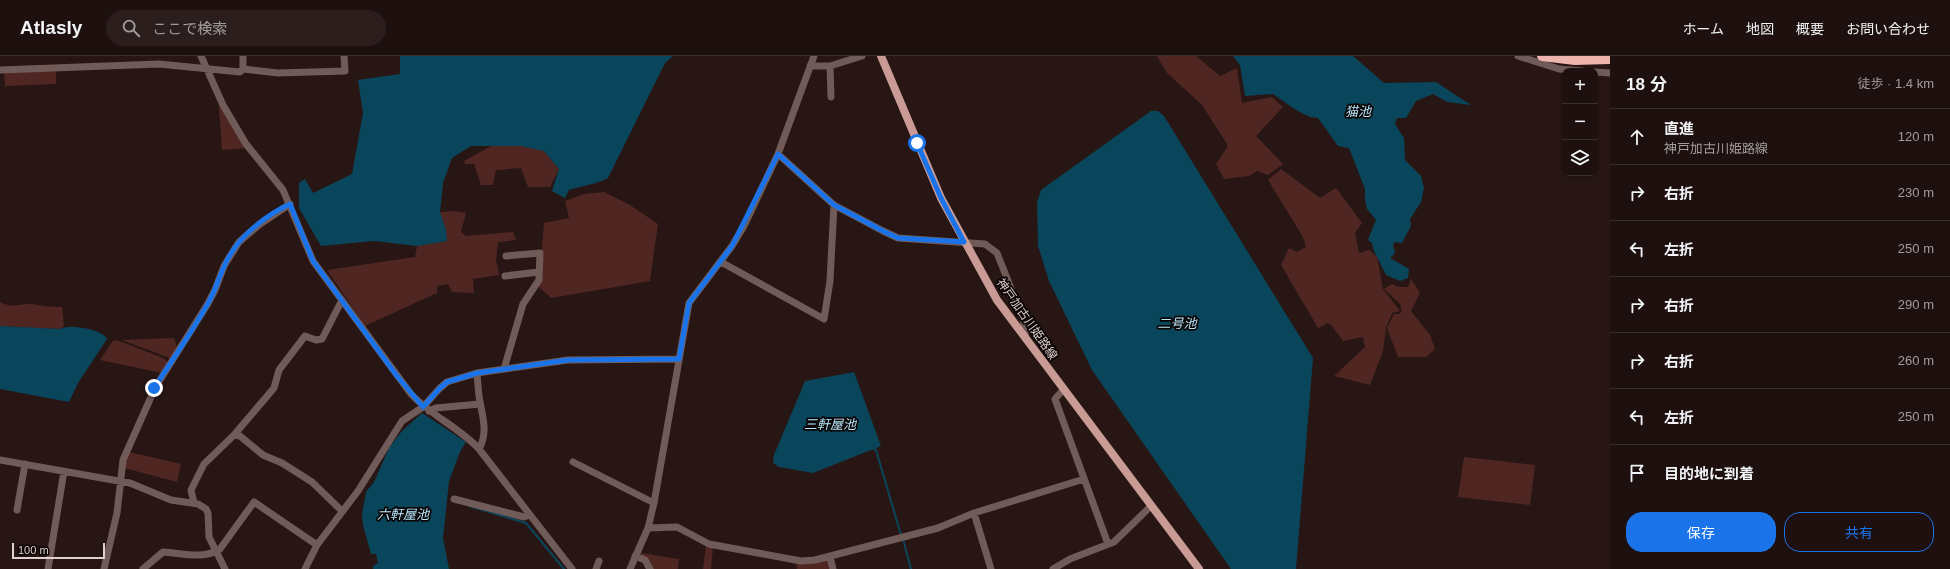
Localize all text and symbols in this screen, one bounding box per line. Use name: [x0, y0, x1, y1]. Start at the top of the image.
search box: [106, 10, 386, 46]
text: Atlasly: [20, 17, 82, 38]
icon: search: [120, 17, 142, 39]
text: ここで検索: [152, 20, 227, 37]
text: ホーム: [1682, 21, 1724, 37]
text: 地図: [1746, 21, 1774, 37]
text: 概要: [1796, 21, 1824, 37]
text: お問い合わせ: [1846, 21, 1930, 37]
map controls: [1562, 68, 1598, 176]
button: +: [1562, 68, 1598, 104]
text: 18 分: [1626, 75, 1667, 94]
text: 徒歩 · 1.4 km: [1857, 76, 1934, 91]
water label: 猫池: [1345, 104, 1373, 119]
button: −: [1562, 104, 1598, 140]
text: 直進: [1664, 120, 1694, 137]
icon: ahead: [1626, 126, 1648, 148]
text: 120 m: [1898, 129, 1934, 144]
route start: [908, 134, 926, 152]
button: layers: [1562, 140, 1598, 176]
text: 神戸加古川姫路線: [1664, 141, 1768, 156]
icon: right: [1626, 182, 1648, 204]
text: 右折: [1664, 185, 1694, 202]
text: 230 m: [1898, 185, 1934, 200]
icon: left: [1626, 238, 1648, 260]
text: 左折: [1664, 241, 1694, 258]
text: 250 m: [1898, 241, 1934, 256]
street label: 神戸加古川姫路線: [994, 276, 1060, 362]
icon: right: [1626, 294, 1648, 316]
text: 右折: [1664, 297, 1694, 314]
text: 290 m: [1898, 297, 1934, 312]
water label: 二号池: [1157, 316, 1198, 331]
icon: right: [1626, 350, 1648, 372]
text: 右折: [1664, 353, 1694, 370]
text: 260 m: [1898, 353, 1934, 368]
route end: [145, 379, 163, 397]
icon: left: [1626, 406, 1648, 428]
text: 左折: [1664, 409, 1694, 426]
text: 250 m: [1898, 409, 1934, 424]
water label: 三軒屋池: [804, 417, 858, 432]
icon: arrive: [1626, 462, 1648, 484]
text: 目的地に到着: [1664, 465, 1754, 482]
water label: 六軒屋池: [377, 507, 431, 522]
button: 保存: [1626, 512, 1776, 552]
button: 共有: [1784, 512, 1934, 552]
scale bar: [12, 541, 105, 560]
text: 100 m: [18, 544, 49, 556]

